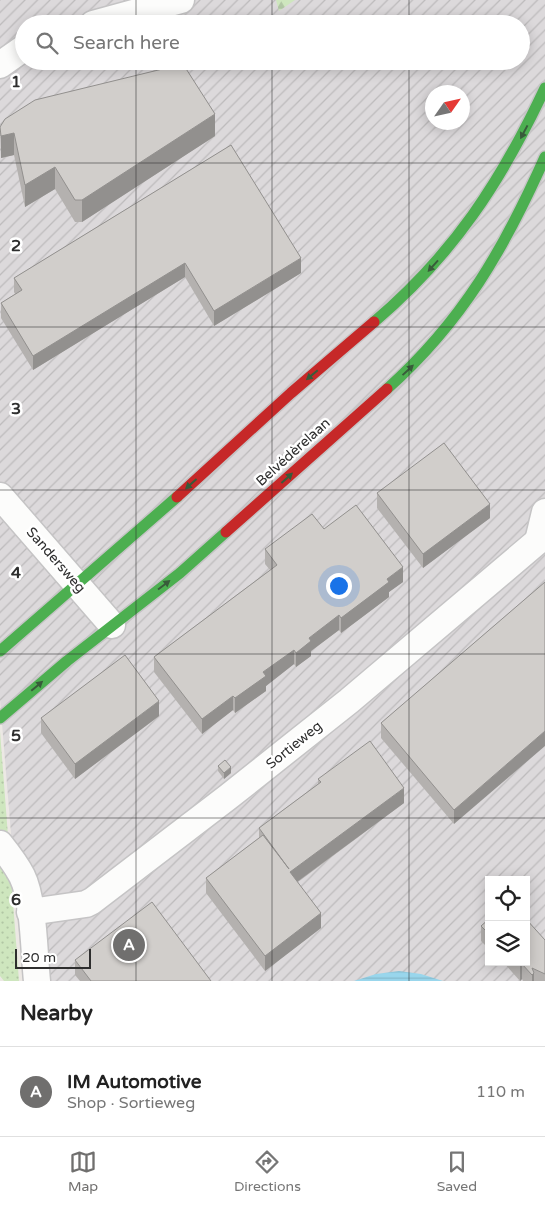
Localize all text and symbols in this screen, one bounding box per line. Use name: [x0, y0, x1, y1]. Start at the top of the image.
search box: [15, 15, 530, 70]
icon: search: [33, 29, 61, 57]
text: Search here: [73, 32, 180, 54]
text: 1: [11, 72, 21, 92]
north arrow: [425, 85, 470, 130]
one-way arrow: [520, 125, 528, 140]
text: 2: [11, 236, 21, 256]
one-way arrow: [427, 260, 439, 272]
one-way arrow: [401, 364, 413, 376]
one-way arrow: [306, 369, 318, 380]
text: 3: [11, 399, 21, 419]
street label: Belvédèrelaan: [252, 414, 334, 490]
one-way arrow: [280, 472, 292, 484]
one-way arrow: [186, 478, 198, 490]
street label: Sandersweg: [23, 524, 89, 596]
text: 4: [11, 563, 21, 583]
your location: [326, 573, 352, 599]
one-way arrow: [157, 580, 171, 590]
one-way arrow: [30, 680, 43, 691]
street label: Sortieweg: [263, 717, 325, 773]
text: 5: [11, 726, 21, 746]
map controls: [485, 876, 530, 966]
button: locate: [485, 876, 530, 921]
text: 6: [11, 890, 21, 910]
button: layers: [485, 921, 530, 966]
pin: A: [113, 926, 145, 964]
scale bar: [15, 946, 91, 969]
text: 20 m: [22, 949, 56, 966]
text: Nearby: [20, 1001, 93, 1026]
text: IM Automotive: [67, 1071, 201, 1093]
text: A: [30, 1082, 42, 1102]
text: 110 m: [476, 1082, 525, 1102]
text: Shop · Sortieweg: [67, 1093, 195, 1113]
tab: Map: [68, 1148, 98, 1195]
tab: Directions: [234, 1148, 301, 1195]
tab: Saved: [437, 1148, 477, 1195]

